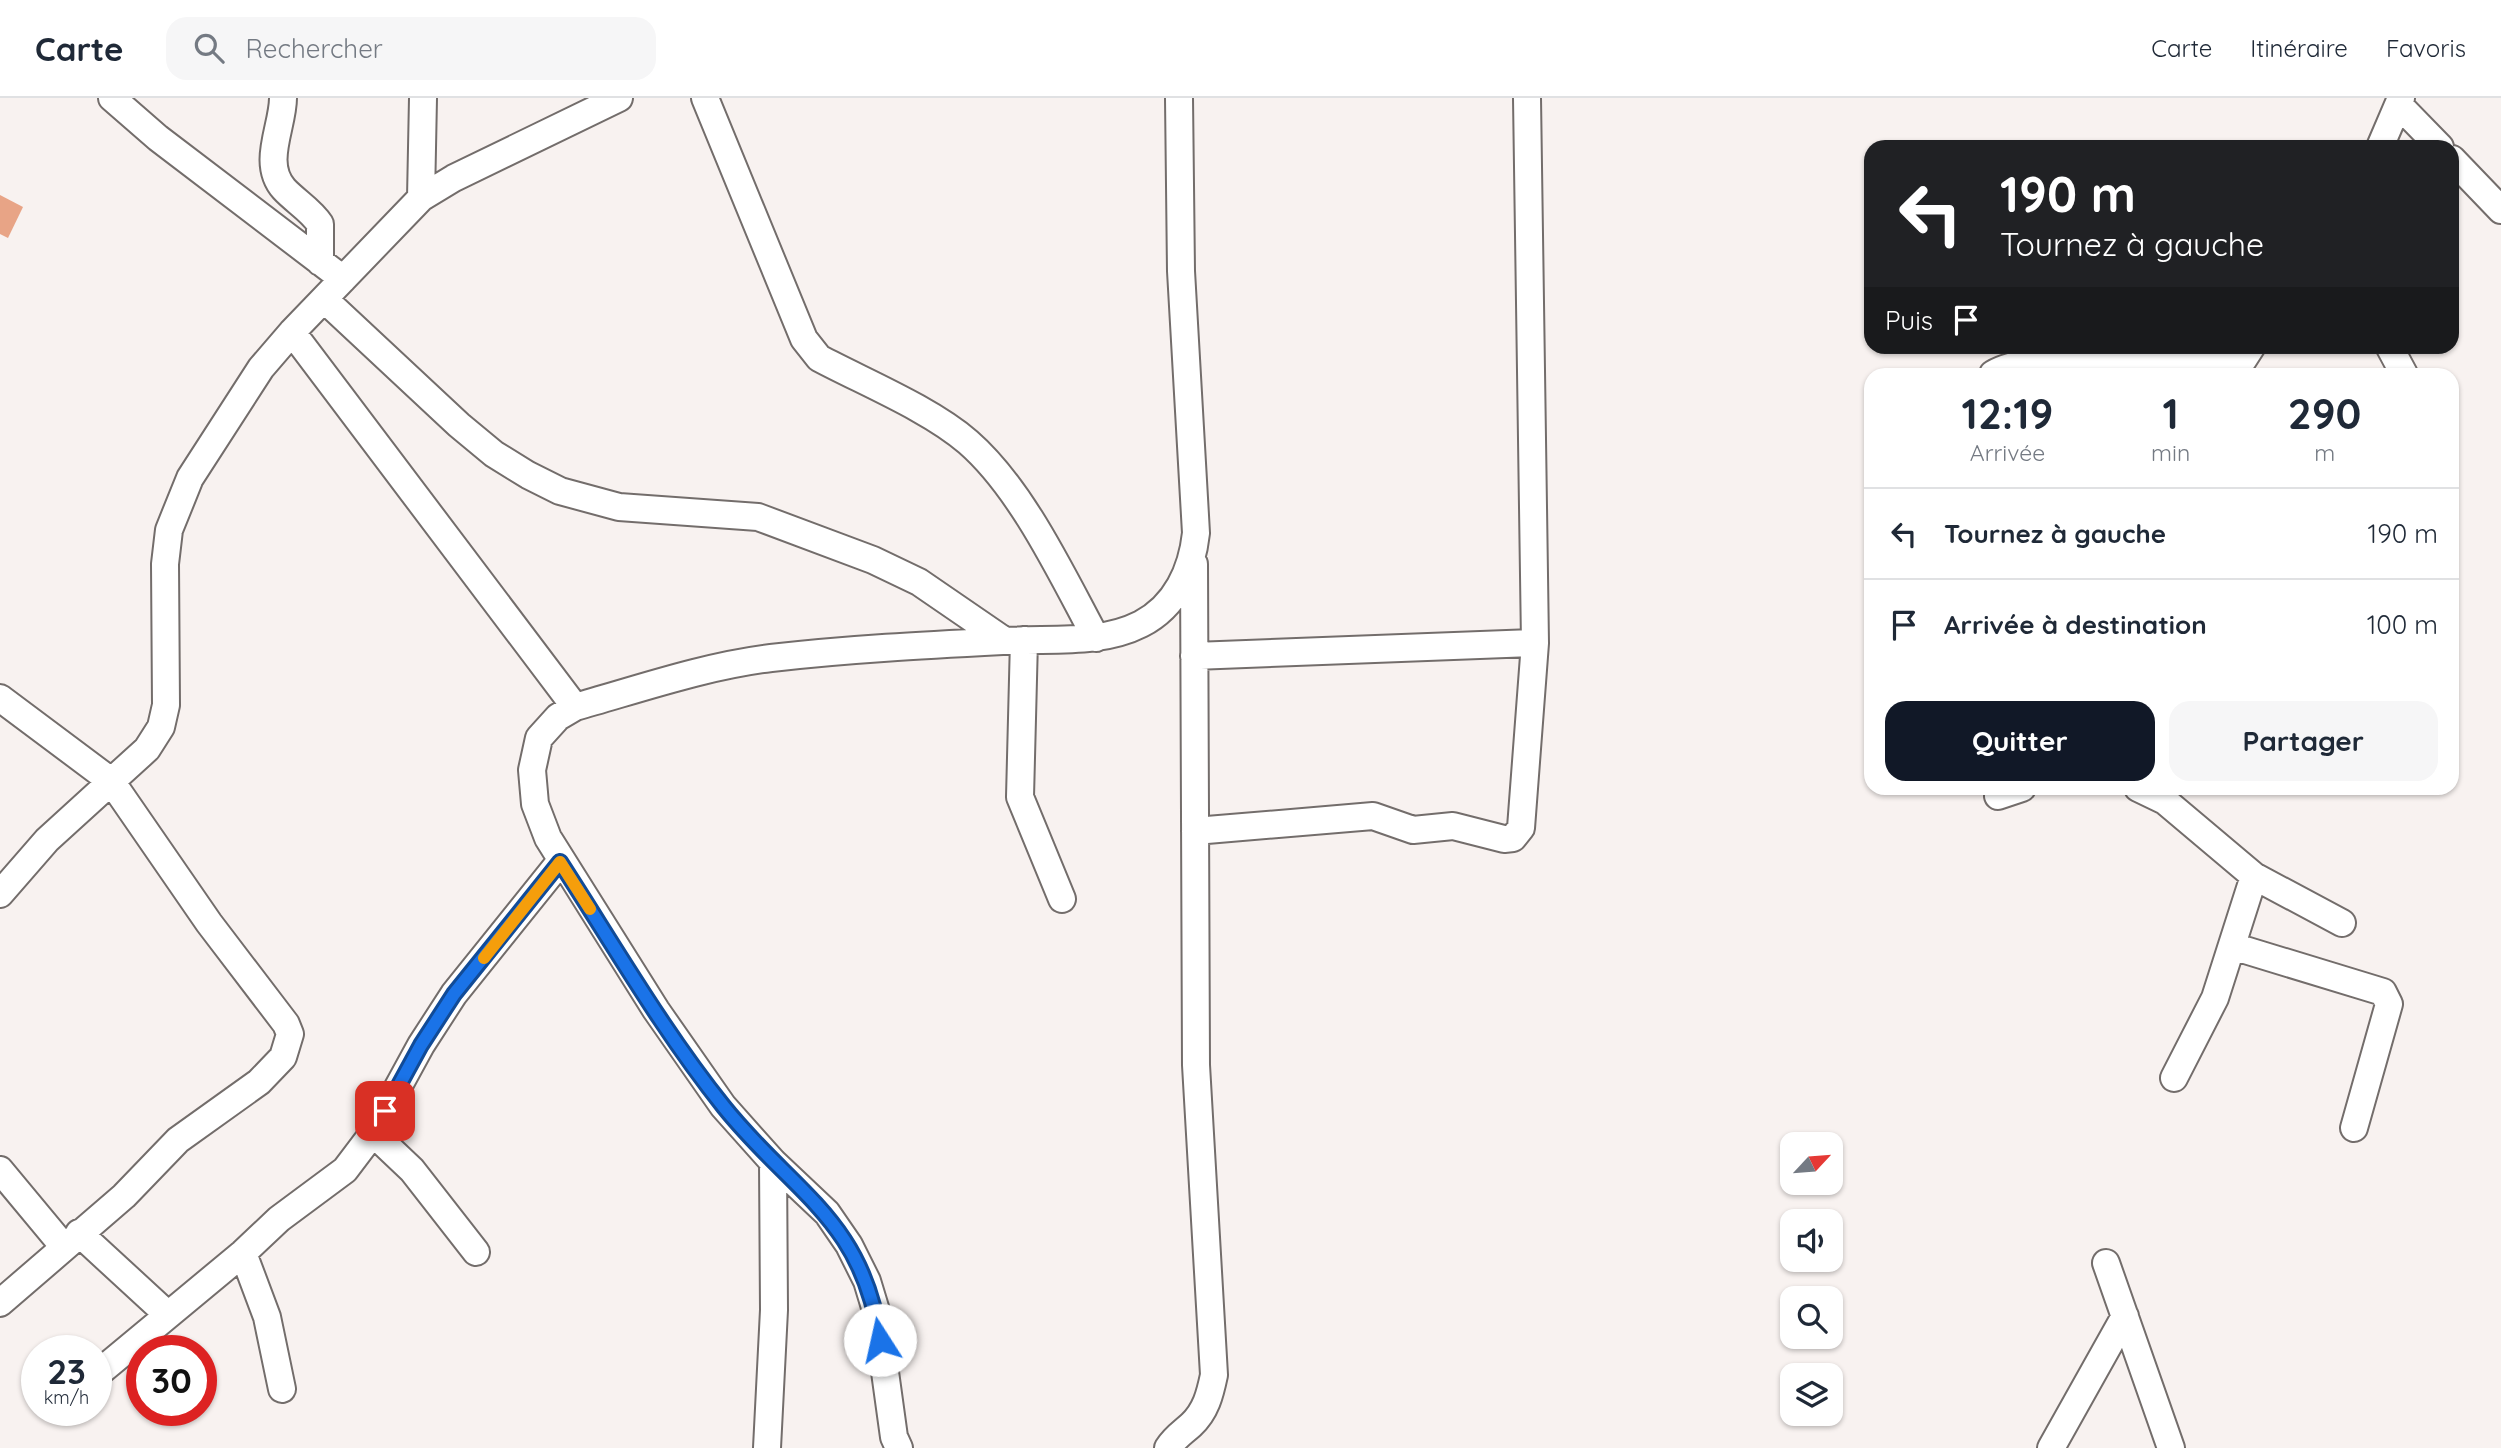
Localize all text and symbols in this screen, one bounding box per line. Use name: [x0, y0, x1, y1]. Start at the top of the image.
search box: [166, 17, 656, 80]
text: Carte: [35, 28, 124, 69]
icon: search: [190, 29, 228, 67]
text: Rechercher: [246, 32, 383, 65]
text: Carte: [2151, 33, 2212, 63]
text: Itinéraire: [2250, 33, 2348, 63]
text: Favoris: [2386, 33, 2466, 63]
text: 190 m: [2000, 163, 2136, 224]
icon: left: [1885, 168, 1976, 259]
text: Tournez à gauche: [2000, 224, 2264, 264]
icon: arrive: [1947, 301, 1985, 339]
text: Puis: [1885, 304, 1933, 337]
text: 12:19: [1962, 387, 2053, 440]
text: 1: [2162, 387, 2179, 440]
text: 290: [2288, 387, 2361, 440]
text: Arrivée: [1970, 438, 2045, 467]
text: min: [2151, 438, 2190, 467]
text: m: [2314, 438, 2335, 467]
icon: left: [1885, 515, 1923, 553]
text: Tournez à gauche: [1944, 517, 2166, 550]
text: 190 m: [2368, 517, 2438, 550]
icon: arrive: [1885, 606, 1923, 644]
text: Arrivée à destination: [1944, 608, 2207, 641]
text: 100 m: [2367, 608, 2438, 641]
button: Quitter: [1885, 701, 2155, 781]
button: Partager: [2169, 701, 2438, 781]
pin: [355, 1081, 415, 1141]
icon: arrive: [366, 1092, 404, 1130]
north arrow: [1780, 1132, 1843, 1195]
map controls: [1780, 1132, 1843, 1426]
button: sound: [1780, 1209, 1843, 1272]
button: search: [1780, 1286, 1843, 1349]
position arrow: [843, 1303, 917, 1377]
speed limit sign: 30: [126, 1335, 217, 1426]
text: 23: [47, 1349, 86, 1393]
button: layers: [1780, 1363, 1843, 1426]
text: km/h: [44, 1386, 89, 1409]

